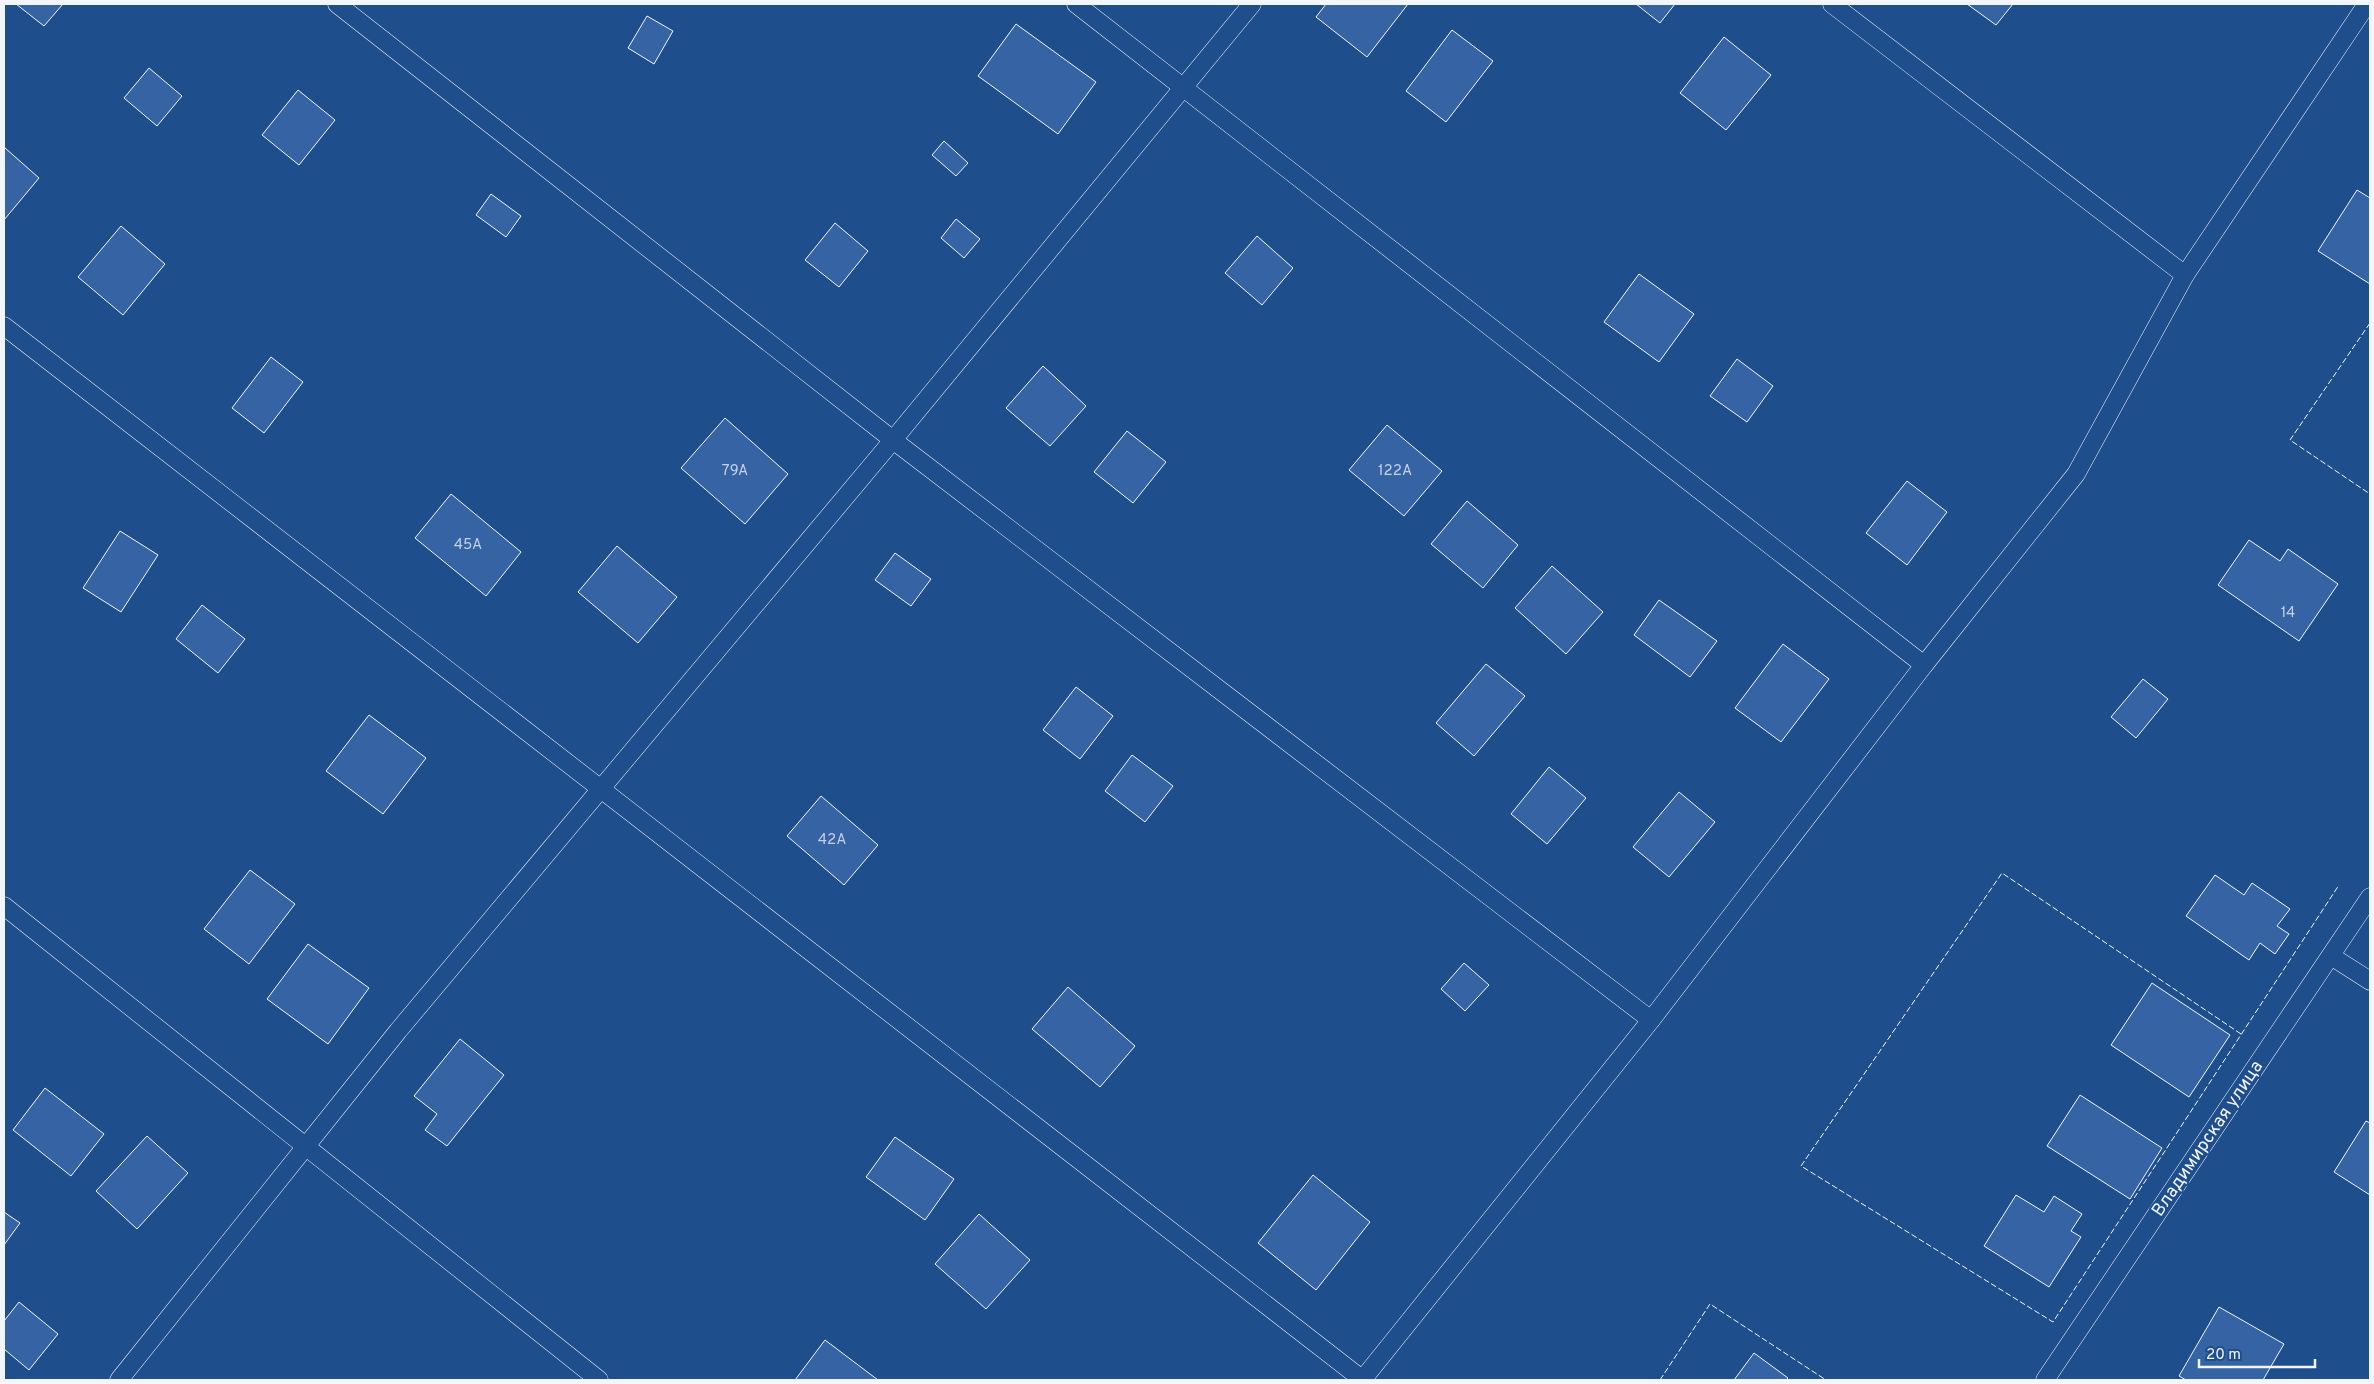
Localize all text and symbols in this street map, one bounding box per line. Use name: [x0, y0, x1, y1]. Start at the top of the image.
house number: 79А: [722, 462, 748, 481]
house number: 122А: [1378, 462, 1412, 481]
house number: 45А: [454, 536, 482, 555]
house number: 14: [2281, 604, 2295, 623]
house number: 42А: [818, 831, 846, 850]
street label: Владимирская улица: [2147, 1057, 2269, 1221]
scale bar: [2199, 1336, 2315, 1368]
text: 20 m: [2206, 1346, 2241, 1365]

